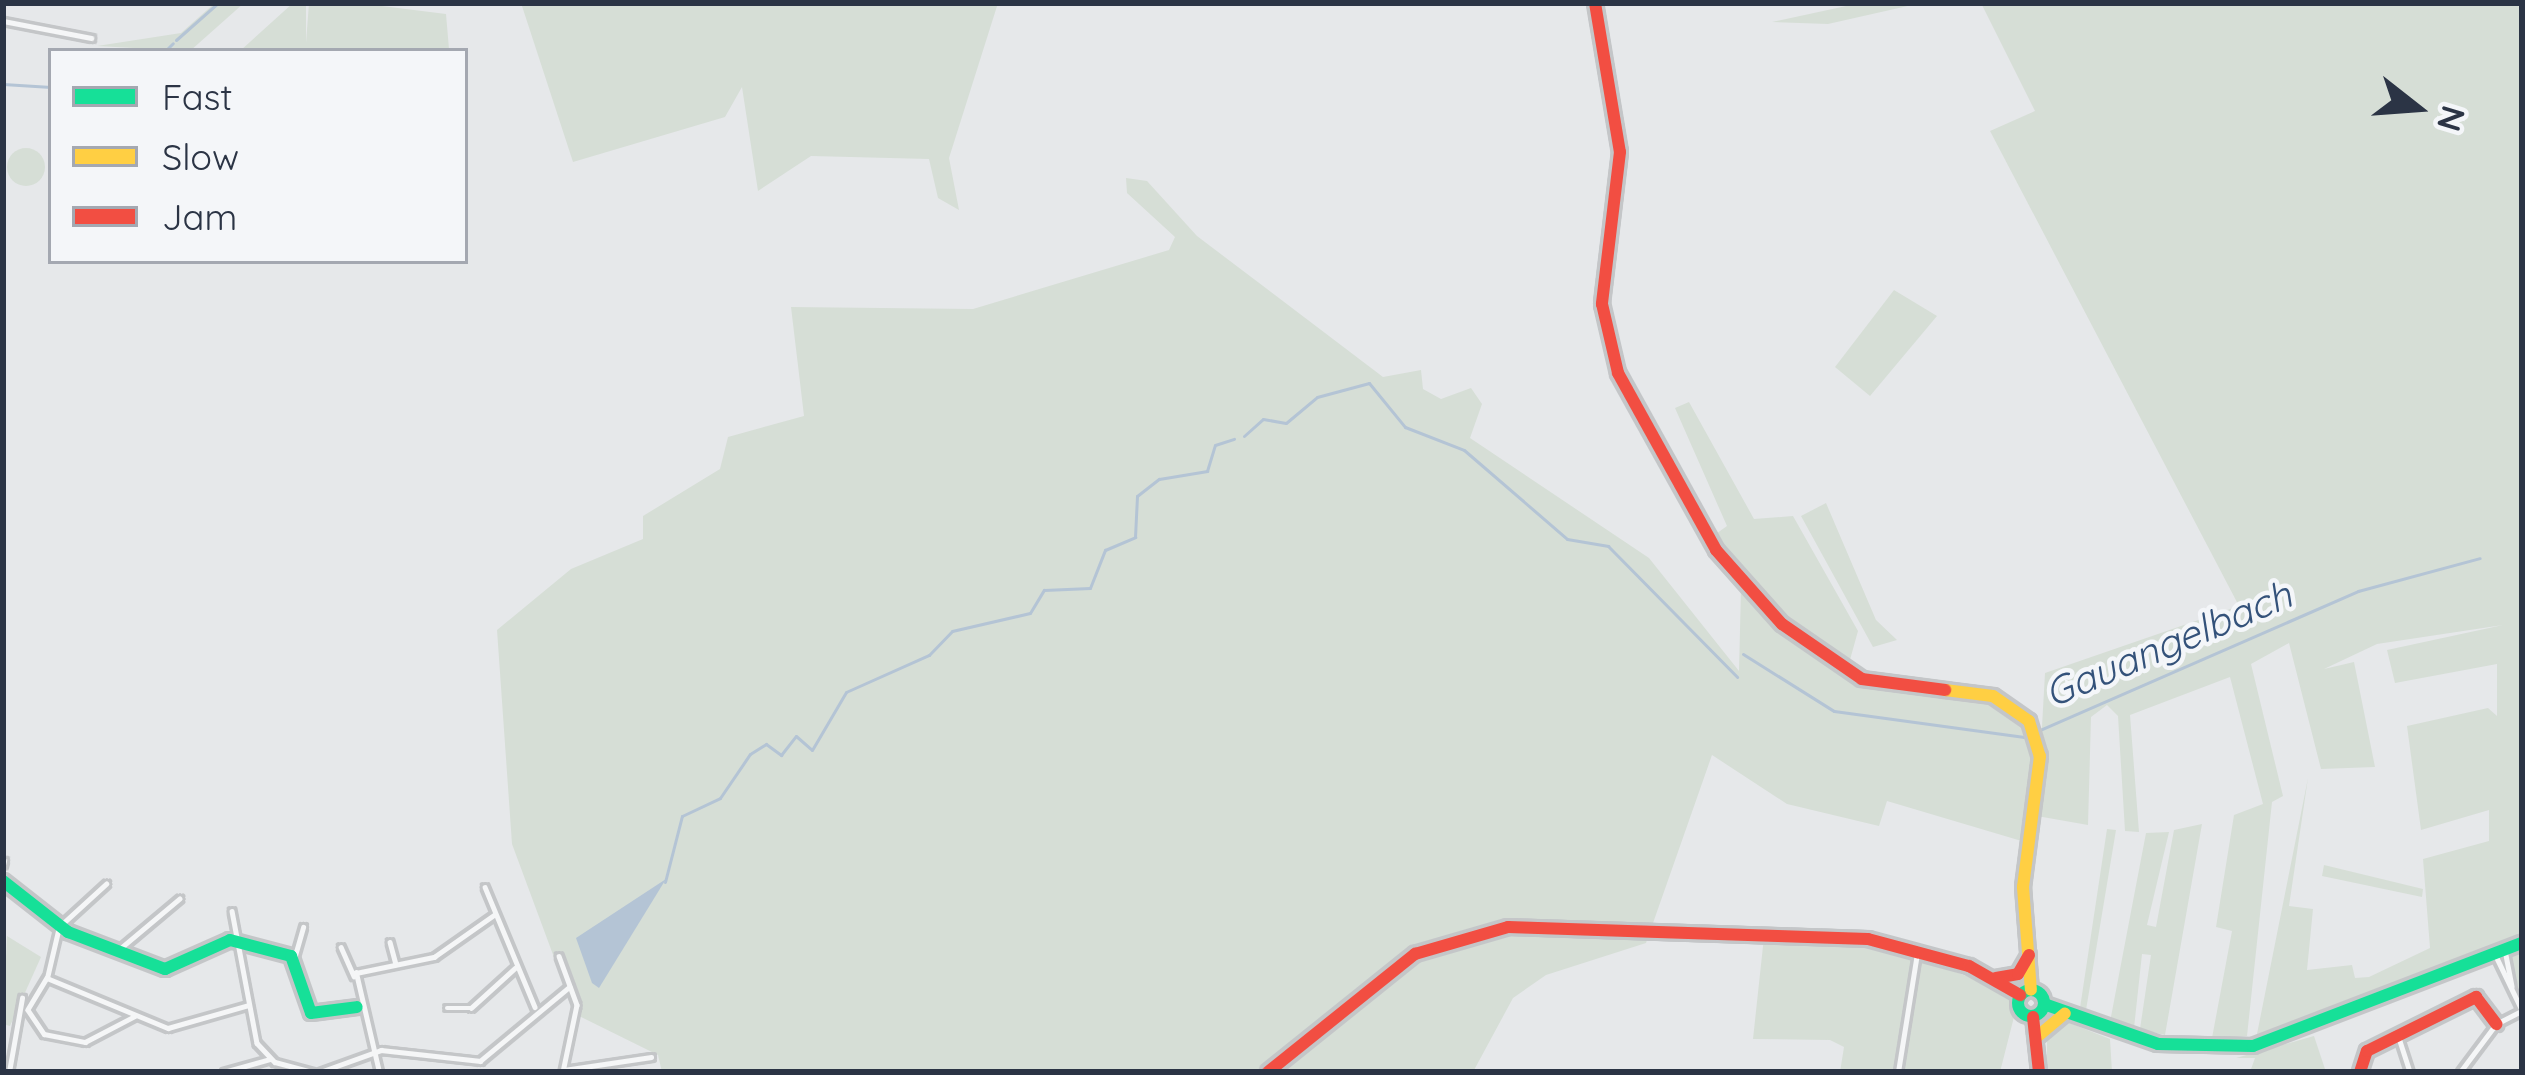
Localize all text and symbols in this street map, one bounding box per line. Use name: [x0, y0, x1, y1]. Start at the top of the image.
legend: [48, 48, 468, 264]
north arrow: [2357, 48, 2477, 168]
text: Fast: [162, 74, 233, 119]
text: N: [2429, 101, 2475, 136]
text: Slow: [162, 134, 239, 179]
text: Jam: [162, 194, 237, 239]
water label: Gauangelbach: [2038, 571, 2298, 717]

